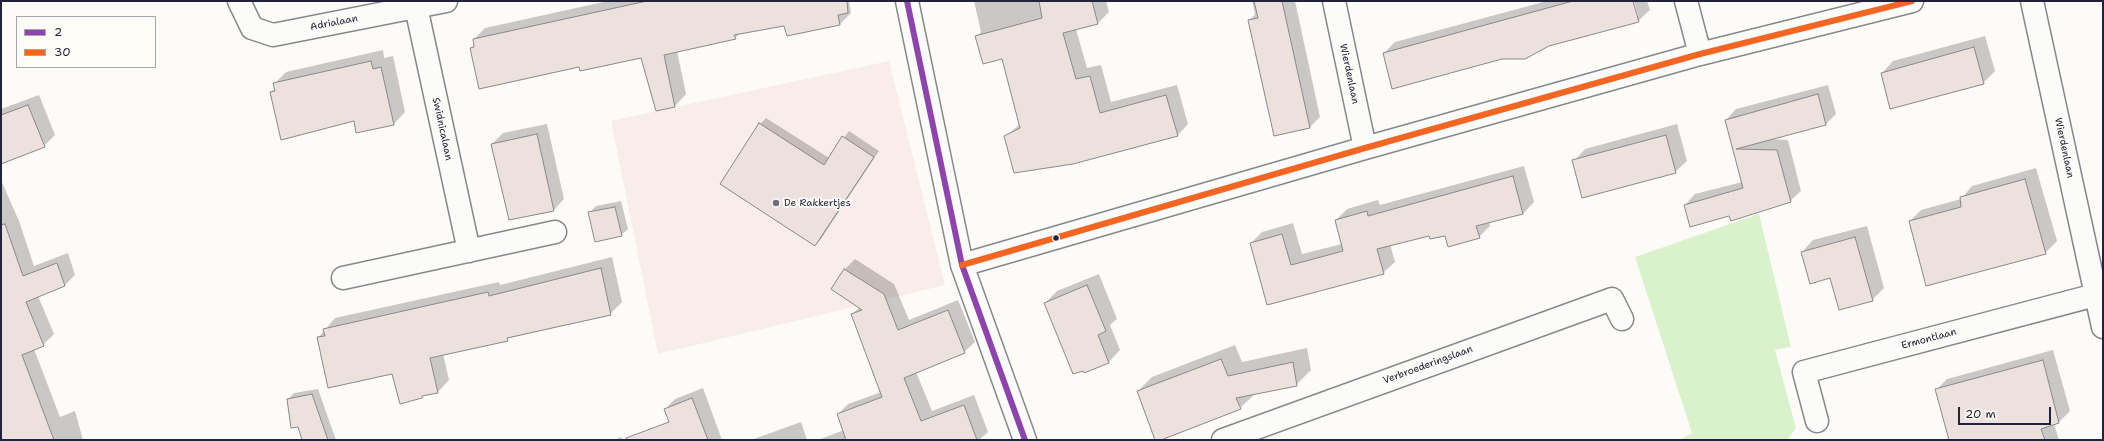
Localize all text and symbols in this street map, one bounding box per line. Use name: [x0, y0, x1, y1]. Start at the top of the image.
street label: Adrialaan: [309, 13, 359, 33]
legend: [16, 16, 156, 68]
text: 2: [54, 24, 62, 40]
street label: Wierdenlaan: [1337, 43, 1361, 105]
text: 30: [54, 44, 71, 60]
street label: Swidnicalaan: [429, 96, 455, 162]
street label: Wierdenlaan: [2052, 117, 2076, 179]
place label: De Rakkertjes: [784, 197, 851, 209]
marker: De Rakkertjes: [771, 198, 781, 208]
unlabelled marker: [1051, 233, 1061, 243]
street label: Ermontlaan: [1900, 326, 1958, 352]
street label: Verbroederingslaan: [1381, 343, 1475, 387]
scale bar: [1960, 399, 2053, 425]
text: 20 m: [1965, 406, 1996, 422]

